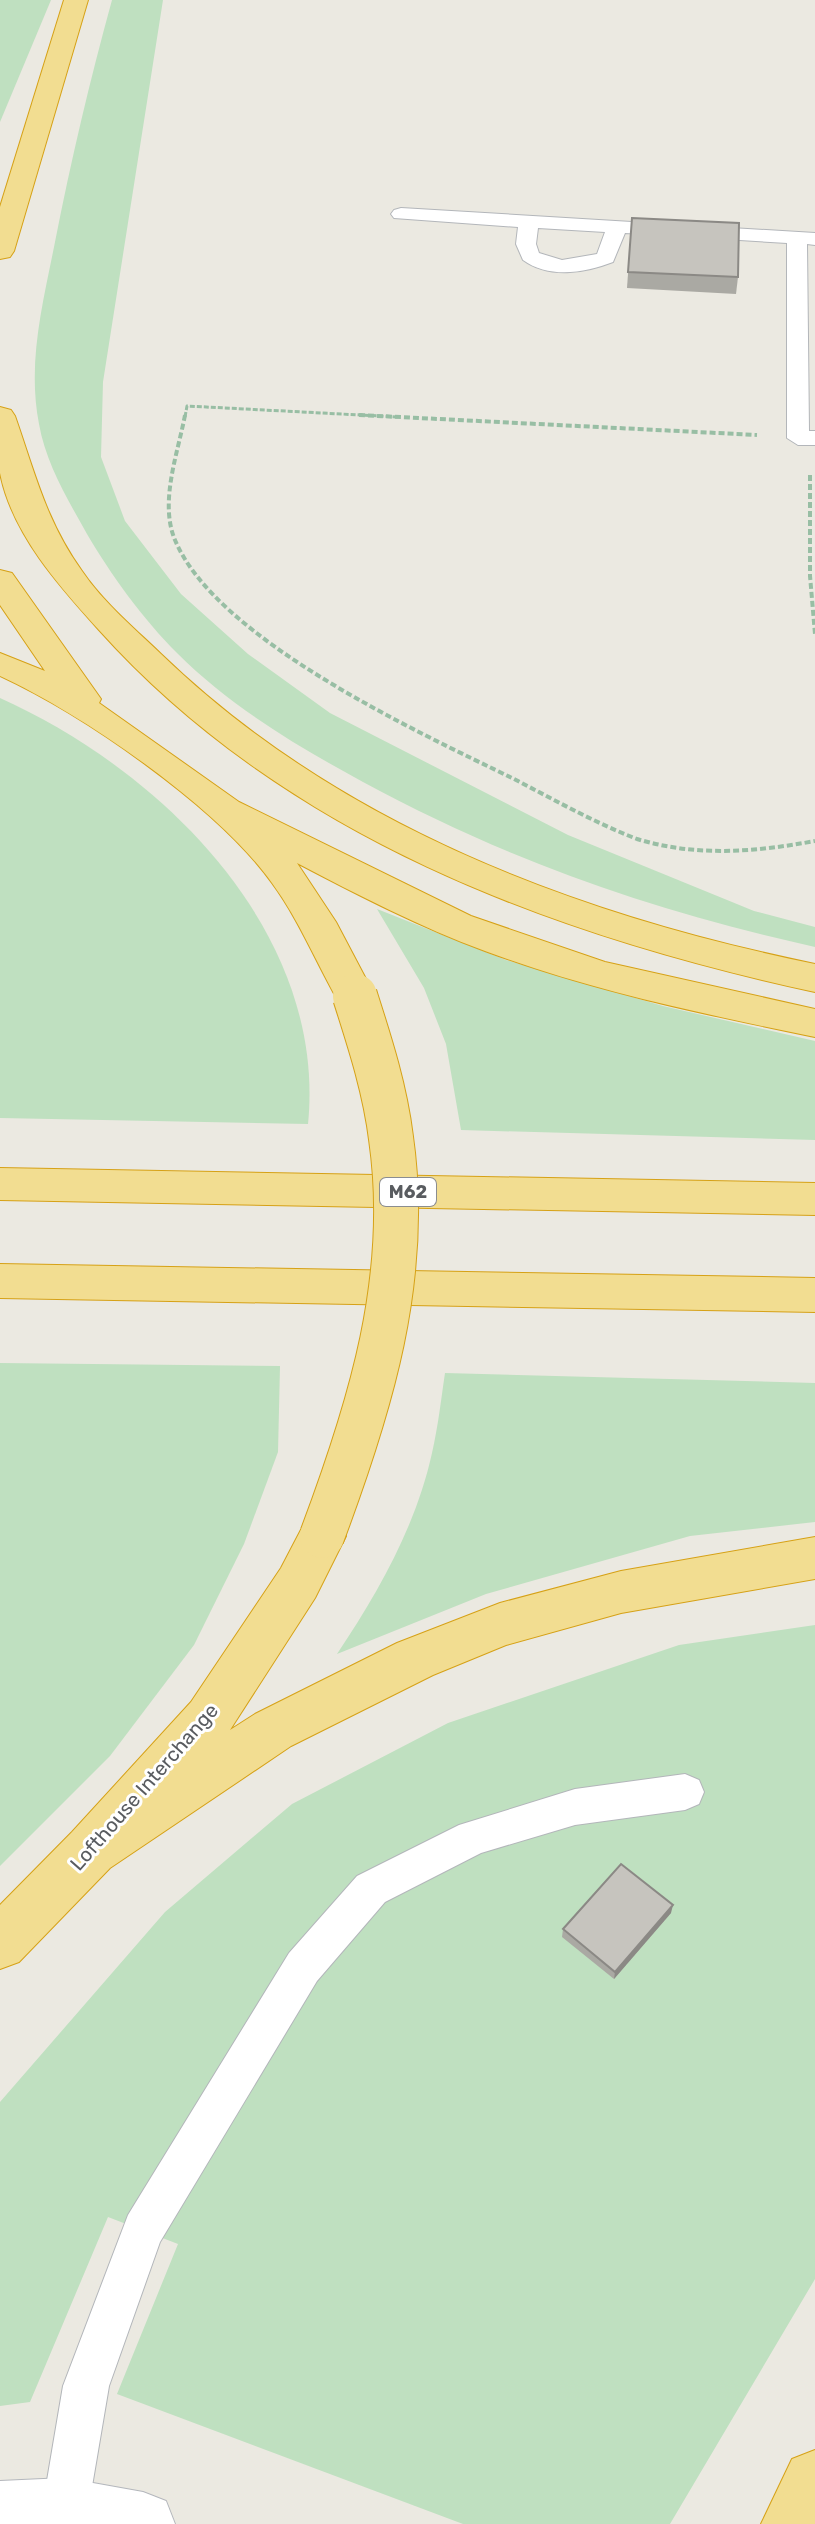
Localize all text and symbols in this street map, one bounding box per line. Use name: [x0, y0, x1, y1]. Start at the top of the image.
road number: M62: [380, 1178, 436, 1206]
street label: Lofthouse Interchange: [65, 1699, 223, 1875]

